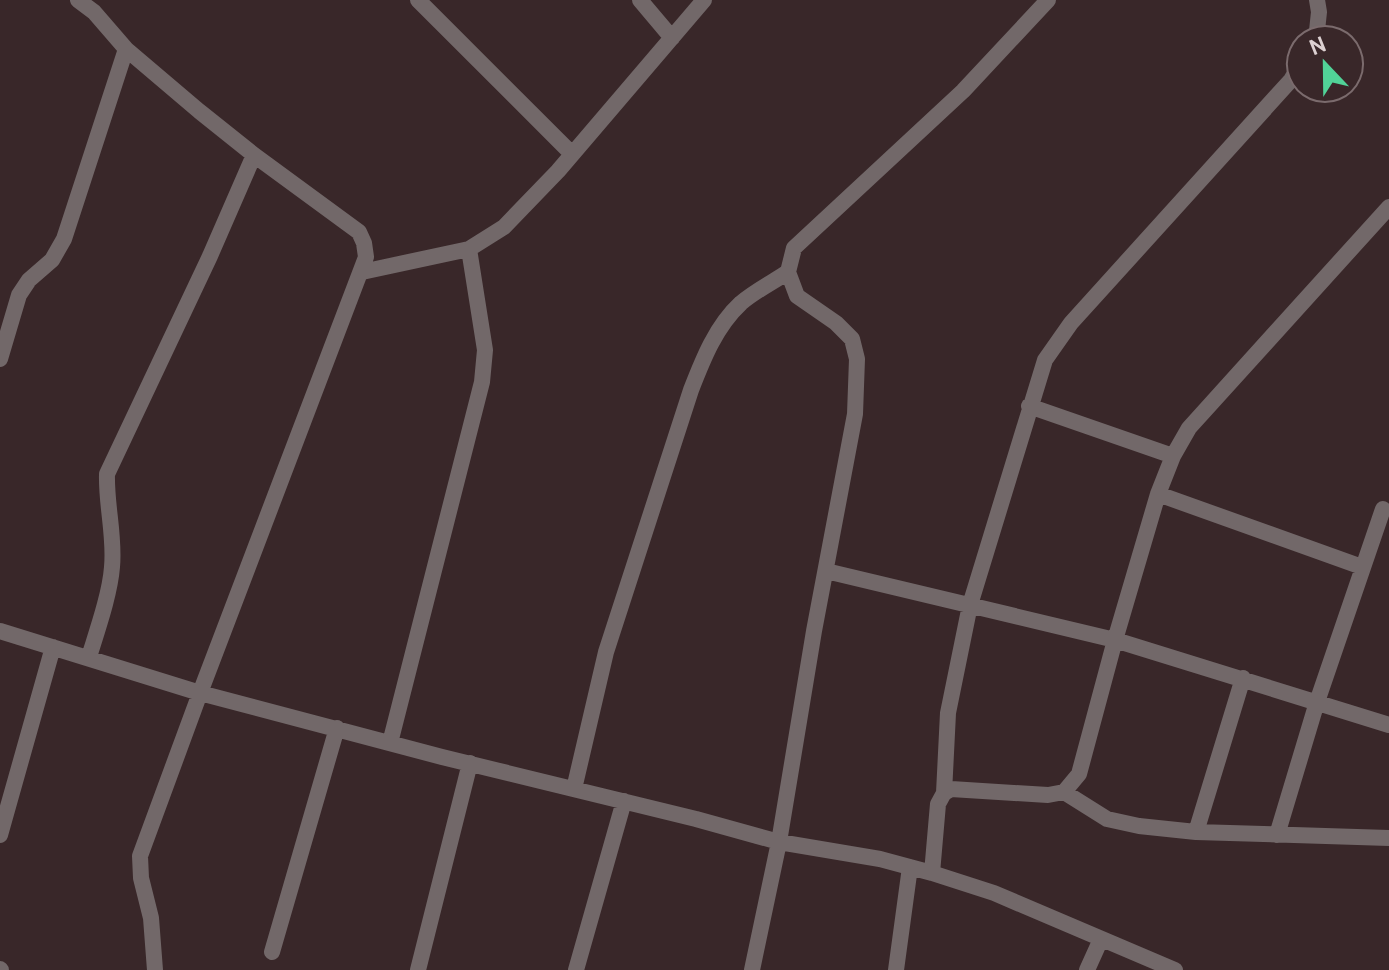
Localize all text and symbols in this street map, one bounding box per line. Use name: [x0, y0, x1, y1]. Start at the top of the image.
north arrow: [1285, 24, 1365, 104]
text: N: [1305, 30, 1330, 61]

